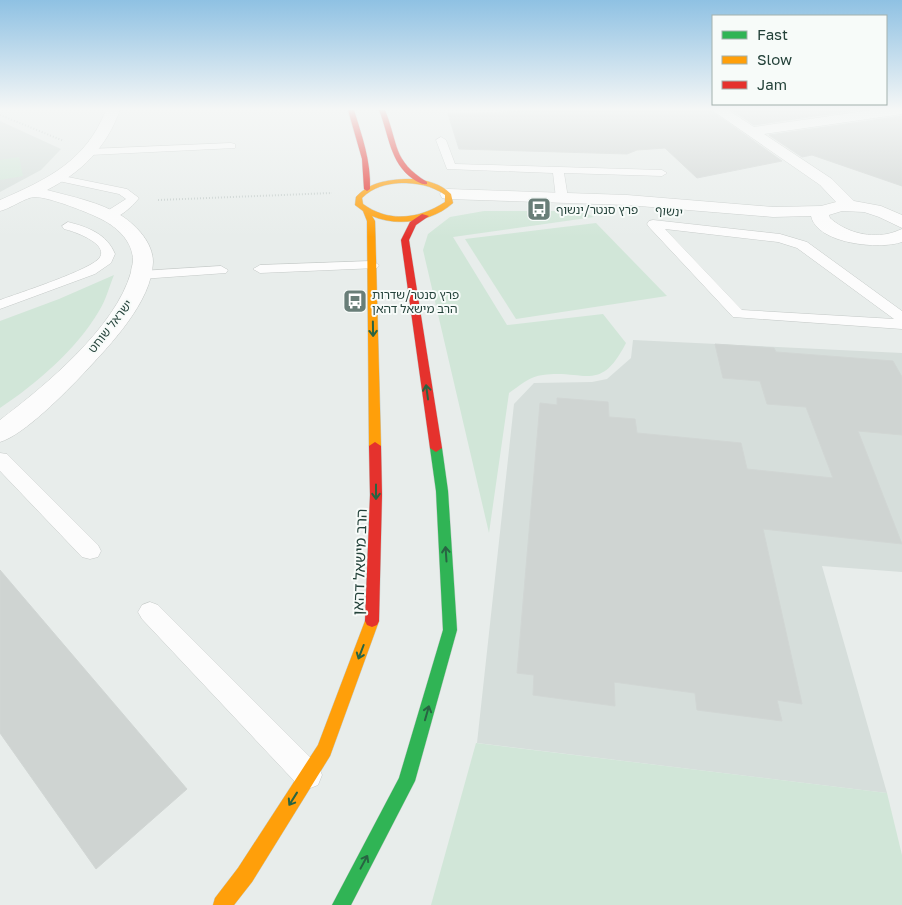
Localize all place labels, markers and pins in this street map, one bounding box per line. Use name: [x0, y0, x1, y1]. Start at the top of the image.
bus stop icon: פרץ סנטר/ינשוף: [526, 196, 552, 222]
place label: פרץ סנטר/ינשוף: [556, 202, 638, 217]
place label: פרץ סנטר/שדרות הרב מישאל דהאן: [372, 287, 459, 316]
bus stop icon: פרץ סנטר/שדרות הרב מישאל דהאן: [342, 288, 368, 314]

